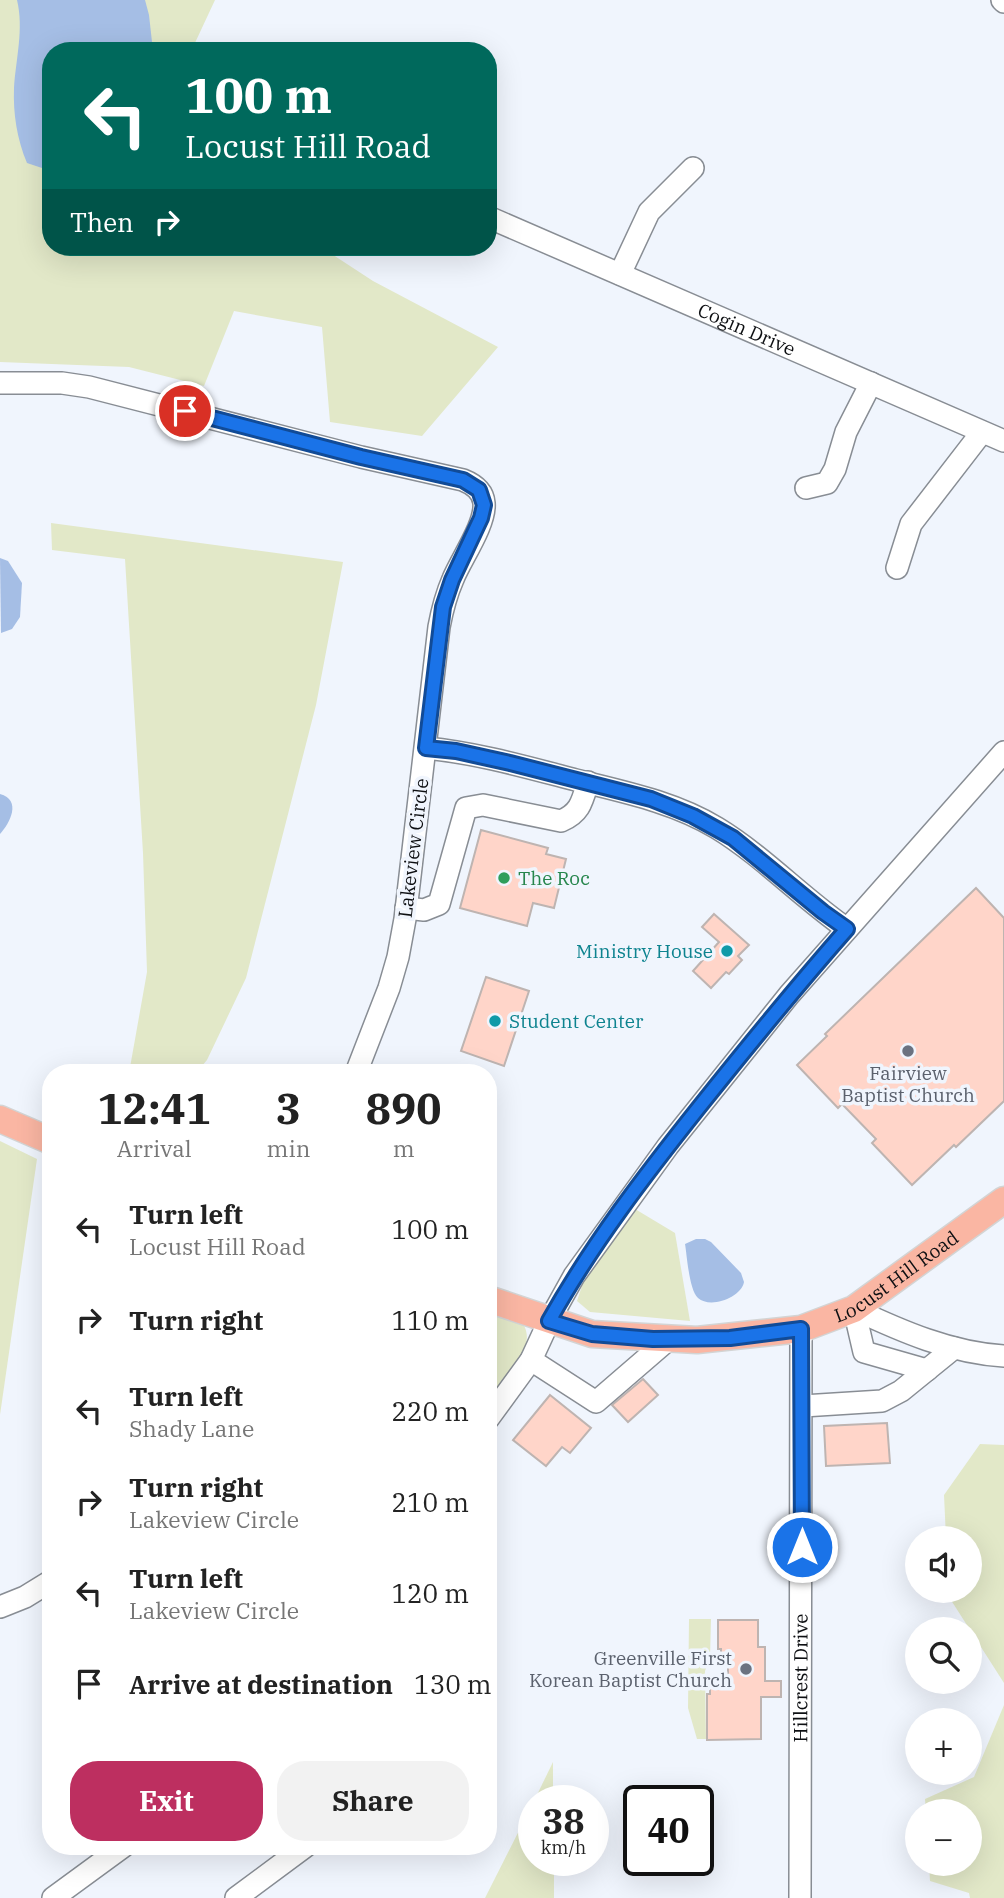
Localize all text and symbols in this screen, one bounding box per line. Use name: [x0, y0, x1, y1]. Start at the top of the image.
text: 100 m: [185, 63, 332, 126]
icon: left: [70, 70, 161, 161]
text: Locust Hill Road: [185, 125, 431, 167]
icon: right: [148, 203, 186, 241]
text: Then: [70, 205, 134, 239]
street label: Cogin Drive: [694, 298, 799, 361]
pin: [155, 381, 215, 441]
icon: arrive: [166, 392, 204, 430]
street label: Lakeview Circle: [393, 777, 433, 919]
place label: The Roc: [518, 866, 590, 890]
marker: The Roc: [496, 870, 512, 886]
place label: Ministry House: [576, 939, 713, 963]
marker: Ministry House: [719, 943, 735, 959]
place label: Student Center: [509, 1009, 644, 1033]
marker: Student Center: [487, 1013, 503, 1029]
marker: Fairview Baptist Church: [900, 1043, 916, 1059]
place label: Fairview Baptist Church: [841, 1061, 975, 1107]
text: 12:41: [97, 1081, 211, 1136]
text: 3: [276, 1081, 301, 1136]
text: 890: [366, 1081, 441, 1136]
text: Arrival: [117, 1133, 192, 1163]
text: min: [267, 1133, 310, 1163]
text: m: [393, 1133, 415, 1163]
text: Turn left: [129, 1197, 243, 1231]
icon: left: [70, 1210, 108, 1248]
text: 100 m: [391, 1212, 469, 1246]
street label: Locust Hill Road: [831, 1225, 963, 1327]
text: Locust Hill Road: [129, 1231, 306, 1261]
icon: right: [70, 1301, 108, 1339]
text: Turn right: [129, 1303, 263, 1337]
text: 110 m: [391, 1303, 469, 1337]
text: Turn left: [129, 1379, 243, 1413]
icon: left: [70, 1392, 108, 1430]
text: 220 m: [391, 1394, 469, 1428]
text: Shady Lane: [129, 1413, 254, 1443]
text: Turn right: [129, 1470, 263, 1504]
icon: right: [70, 1483, 108, 1521]
text: 210 m: [391, 1485, 469, 1519]
text: Lakeview Circle: [129, 1504, 299, 1534]
position arrow: [765, 1510, 839, 1584]
map controls: [905, 1526, 982, 1876]
button: sound: [905, 1526, 982, 1603]
text: Turn left: [129, 1561, 243, 1595]
icon: left: [70, 1574, 108, 1612]
text: 120 m: [391, 1576, 469, 1610]
text: Lakeview Circle: [129, 1595, 299, 1625]
street label: Hillcrest Drive: [788, 1613, 813, 1743]
button: search: [905, 1617, 982, 1694]
place label: Greenville First Korean Baptist Church: [529, 1646, 732, 1692]
marker: Greenville First Korean Baptist Church: [738, 1661, 754, 1677]
icon: arrive: [70, 1665, 108, 1703]
text: Arrive at destination: [129, 1667, 393, 1701]
text: 130 m: [414, 1667, 492, 1701]
button: +: [905, 1708, 982, 1785]
button: Exit: [70, 1761, 263, 1841]
button: Share: [277, 1761, 469, 1841]
speed limit sign: 40: [623, 1785, 714, 1876]
text: 38: [542, 1798, 585, 1844]
button: −: [905, 1799, 982, 1876]
text: km/h: [541, 1836, 586, 1859]

